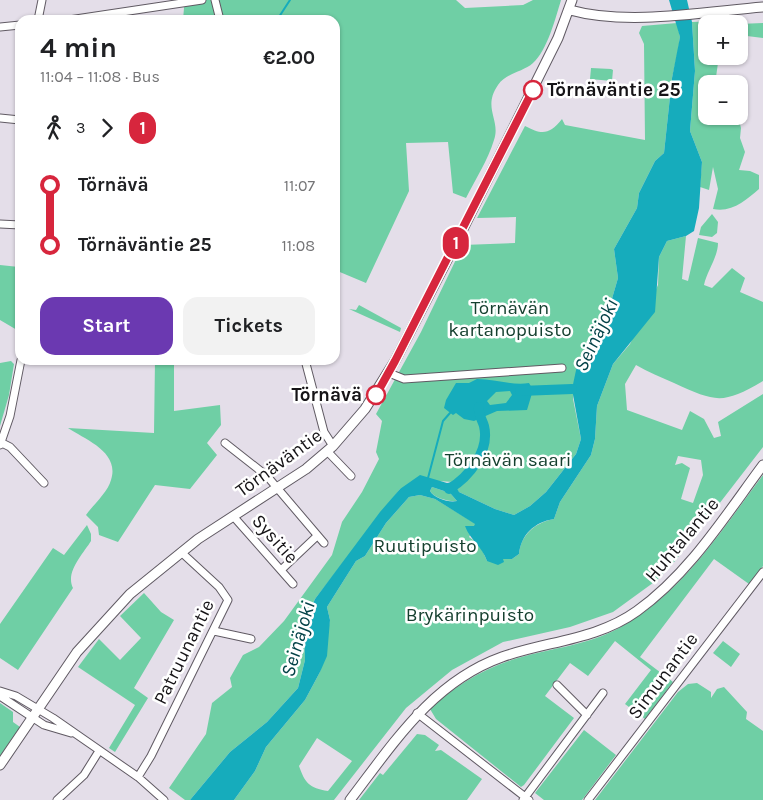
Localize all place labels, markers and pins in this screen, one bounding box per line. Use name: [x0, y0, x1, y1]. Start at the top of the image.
place label: Törnäväntie 25: [547, 79, 681, 101]
marker: Törnäväntie 25: [523, 80, 543, 100]
place label: Törnävä: [291, 384, 362, 406]
marker: Törnävä: [366, 385, 386, 405]

